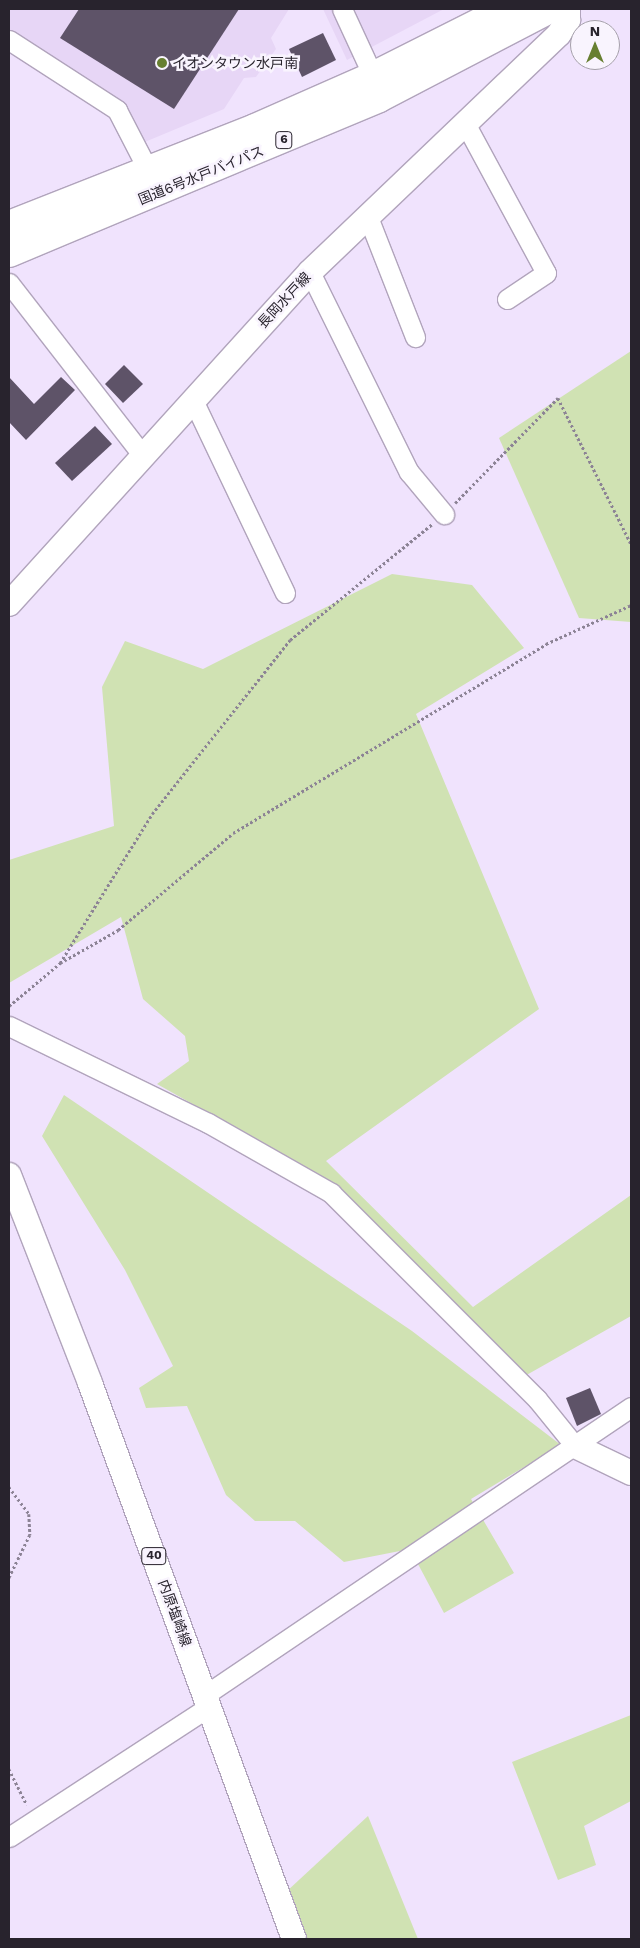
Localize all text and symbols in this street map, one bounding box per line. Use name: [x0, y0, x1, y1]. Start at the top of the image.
north arrow: [570, 20, 620, 70]
text: N: [590, 23, 600, 39]
place label: イオンタウン水戸南: [172, 55, 298, 71]
marker: イオンタウン水戸南: [156, 57, 168, 69]
road number: 6: [275, 130, 293, 150]
street label: 国道6号水戸バイパス: [135, 142, 267, 208]
street label: 長岡水戸線: [254, 269, 314, 331]
road number: 40: [140, 1546, 168, 1565]
street label: 内原塩崎線: [155, 1577, 195, 1649]

